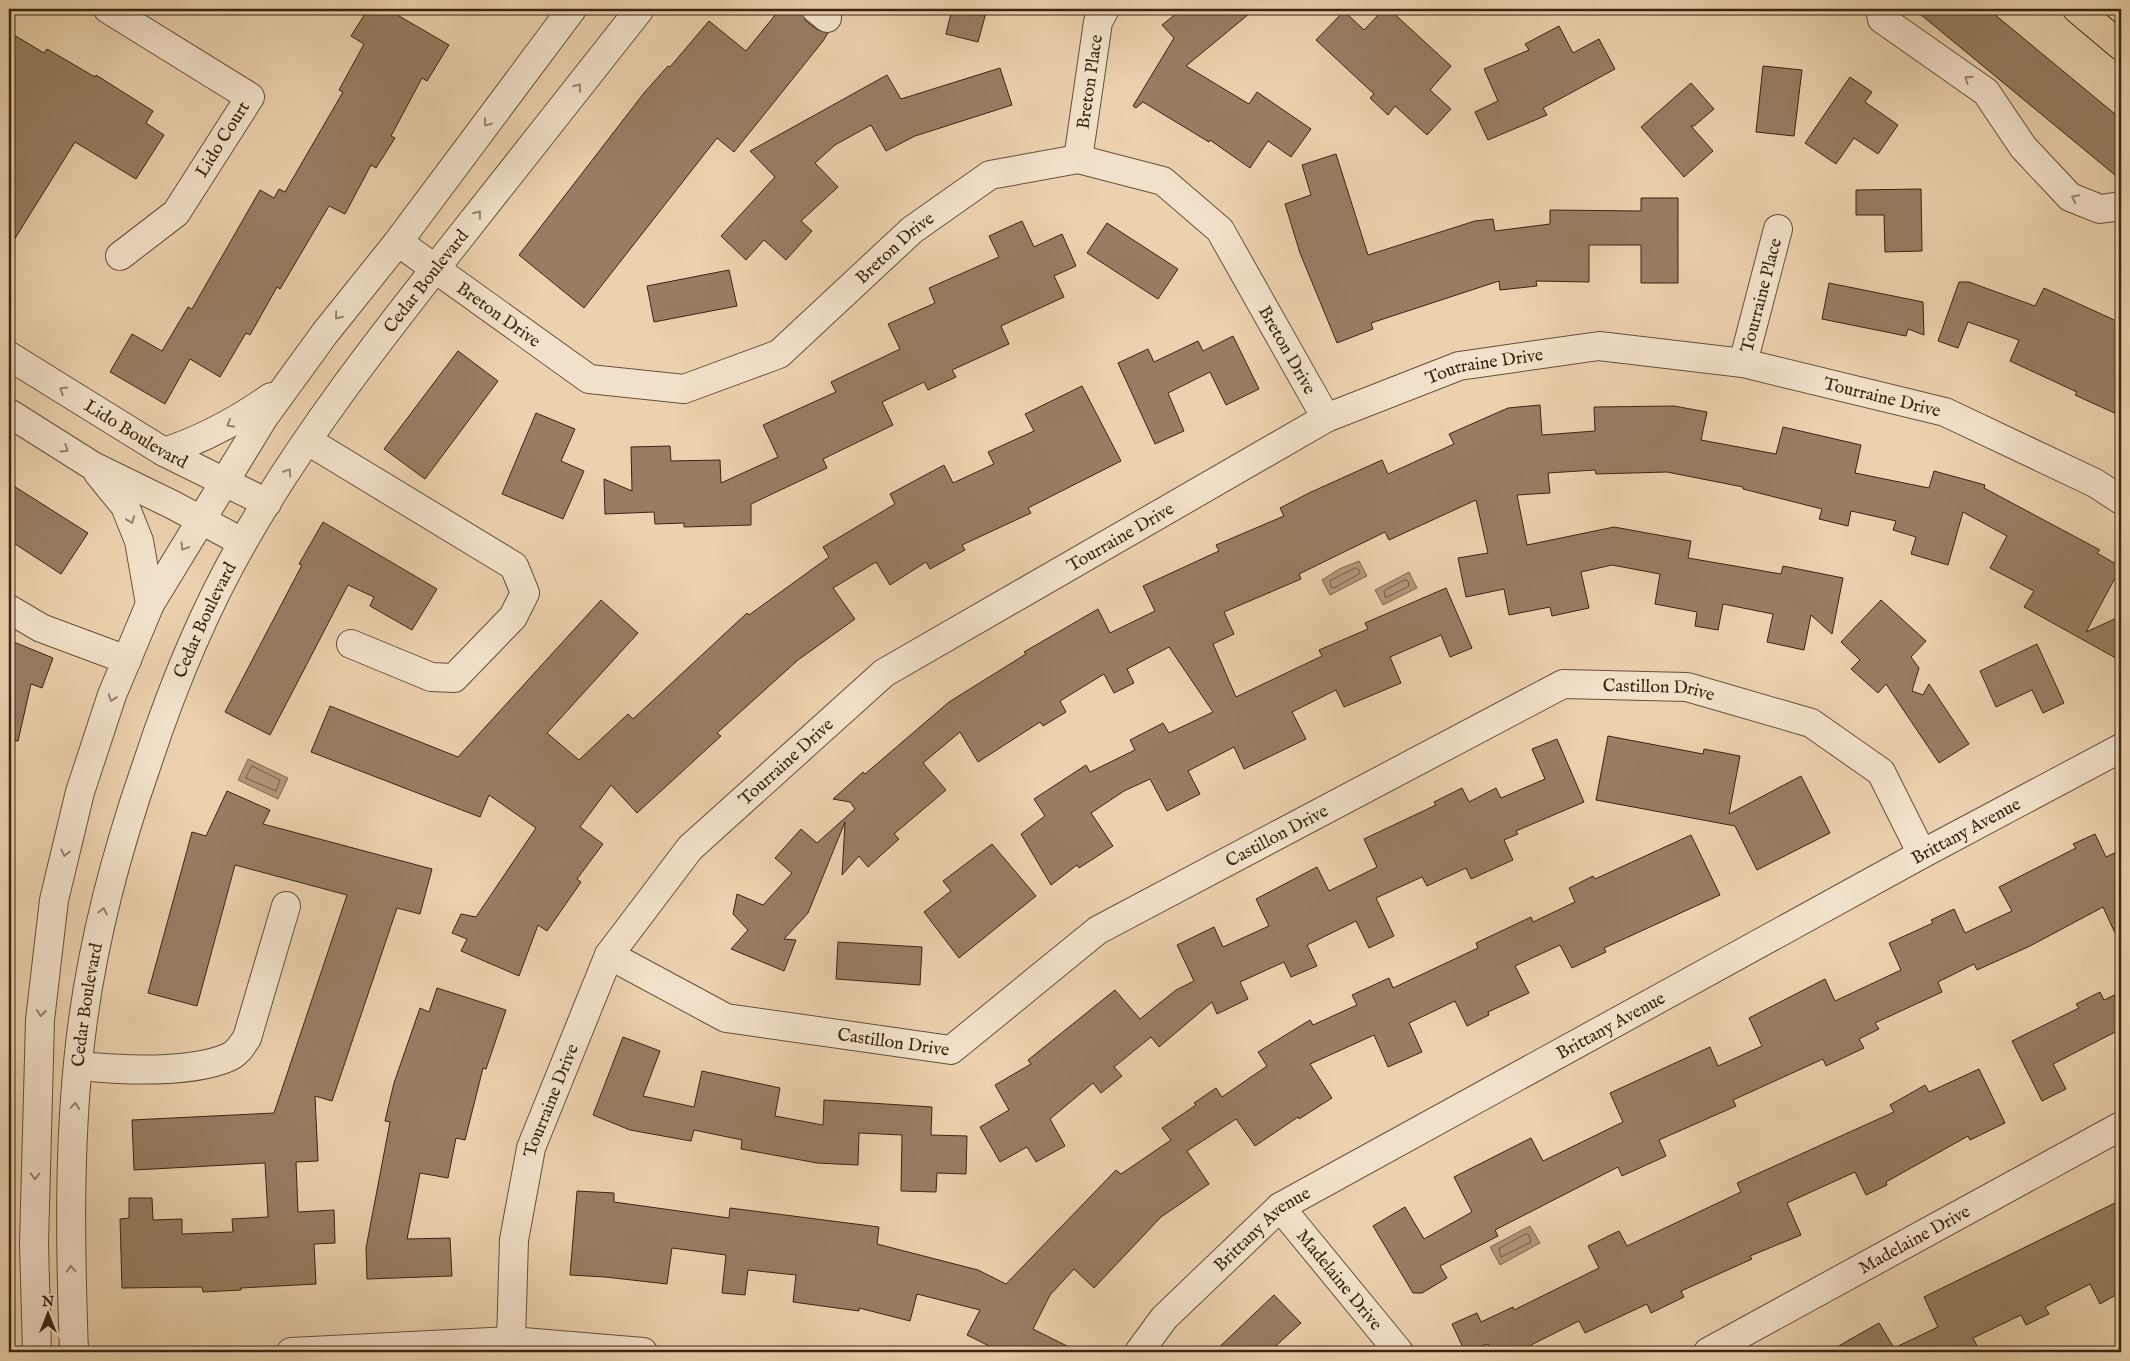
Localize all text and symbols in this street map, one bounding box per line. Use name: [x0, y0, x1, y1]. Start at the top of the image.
street label: Breton Place: [1072, 33, 1109, 131]
one-way arrow: [1964, 76, 1973, 85]
one-way arrow: [573, 84, 581, 93]
street label: Lido Court: [191, 97, 256, 182]
one-way arrow: [484, 117, 493, 127]
one-way arrow: [2071, 194, 2080, 204]
street label: Breton Drive: [851, 208, 939, 290]
one-way arrow: [472, 211, 481, 220]
street label: Cedar Boulevard: [379, 225, 475, 338]
street label: Tourraine Place: [1736, 236, 1788, 355]
street label: Breton Drive: [451, 278, 544, 353]
street label: Breton Drive: [1252, 302, 1320, 399]
one-way arrow: [335, 310, 343, 319]
street label: Tourraine Drive: [1422, 344, 1545, 391]
street label: Tourraine Drive: [1821, 373, 1943, 424]
one-way arrow: [59, 386, 68, 396]
street label: Lido Boulevard: [79, 395, 191, 475]
one-way arrow: [226, 418, 235, 428]
one-way arrow: [59, 442, 68, 452]
one-way arrow: [281, 468, 291, 477]
street label: Tourraine Drive: [1063, 498, 1179, 578]
one-way arrow: [124, 515, 135, 524]
one-way arrow: [181, 542, 191, 551]
street label: Cedar Boulevard: [169, 558, 243, 682]
street label: Castillon Drive: [1602, 675, 1717, 707]
one-way arrow: [108, 693, 118, 701]
street label: Tourraine Drive: [735, 714, 839, 811]
street label: Brittany Avenue: [1908, 793, 2025, 871]
street label: Castillon Drive: [1222, 800, 1333, 873]
one-way arrow: [60, 849, 71, 857]
one-way arrow: [97, 906, 108, 915]
street label: Cedar Boulevard: [68, 941, 109, 1068]
street label: Brittany Avenue: [1553, 987, 1670, 1066]
one-way arrow: [36, 1010, 47, 1018]
street label: Castillon Drive: [836, 1024, 951, 1063]
street label: Tourraine Drive: [520, 1041, 585, 1159]
one-way arrow: [70, 1102, 81, 1110]
one-way arrow: [30, 1172, 41, 1180]
street label: Brittany Avenue: [1209, 1183, 1315, 1277]
street label: Madelaine Drive: [1855, 1201, 1975, 1280]
street label: Madelaine Drive: [1290, 1225, 1387, 1336]
one-way arrow: [66, 1264, 76, 1272]
north arrow: [22, 1288, 72, 1338]
text: N: [41, 1293, 54, 1311]

